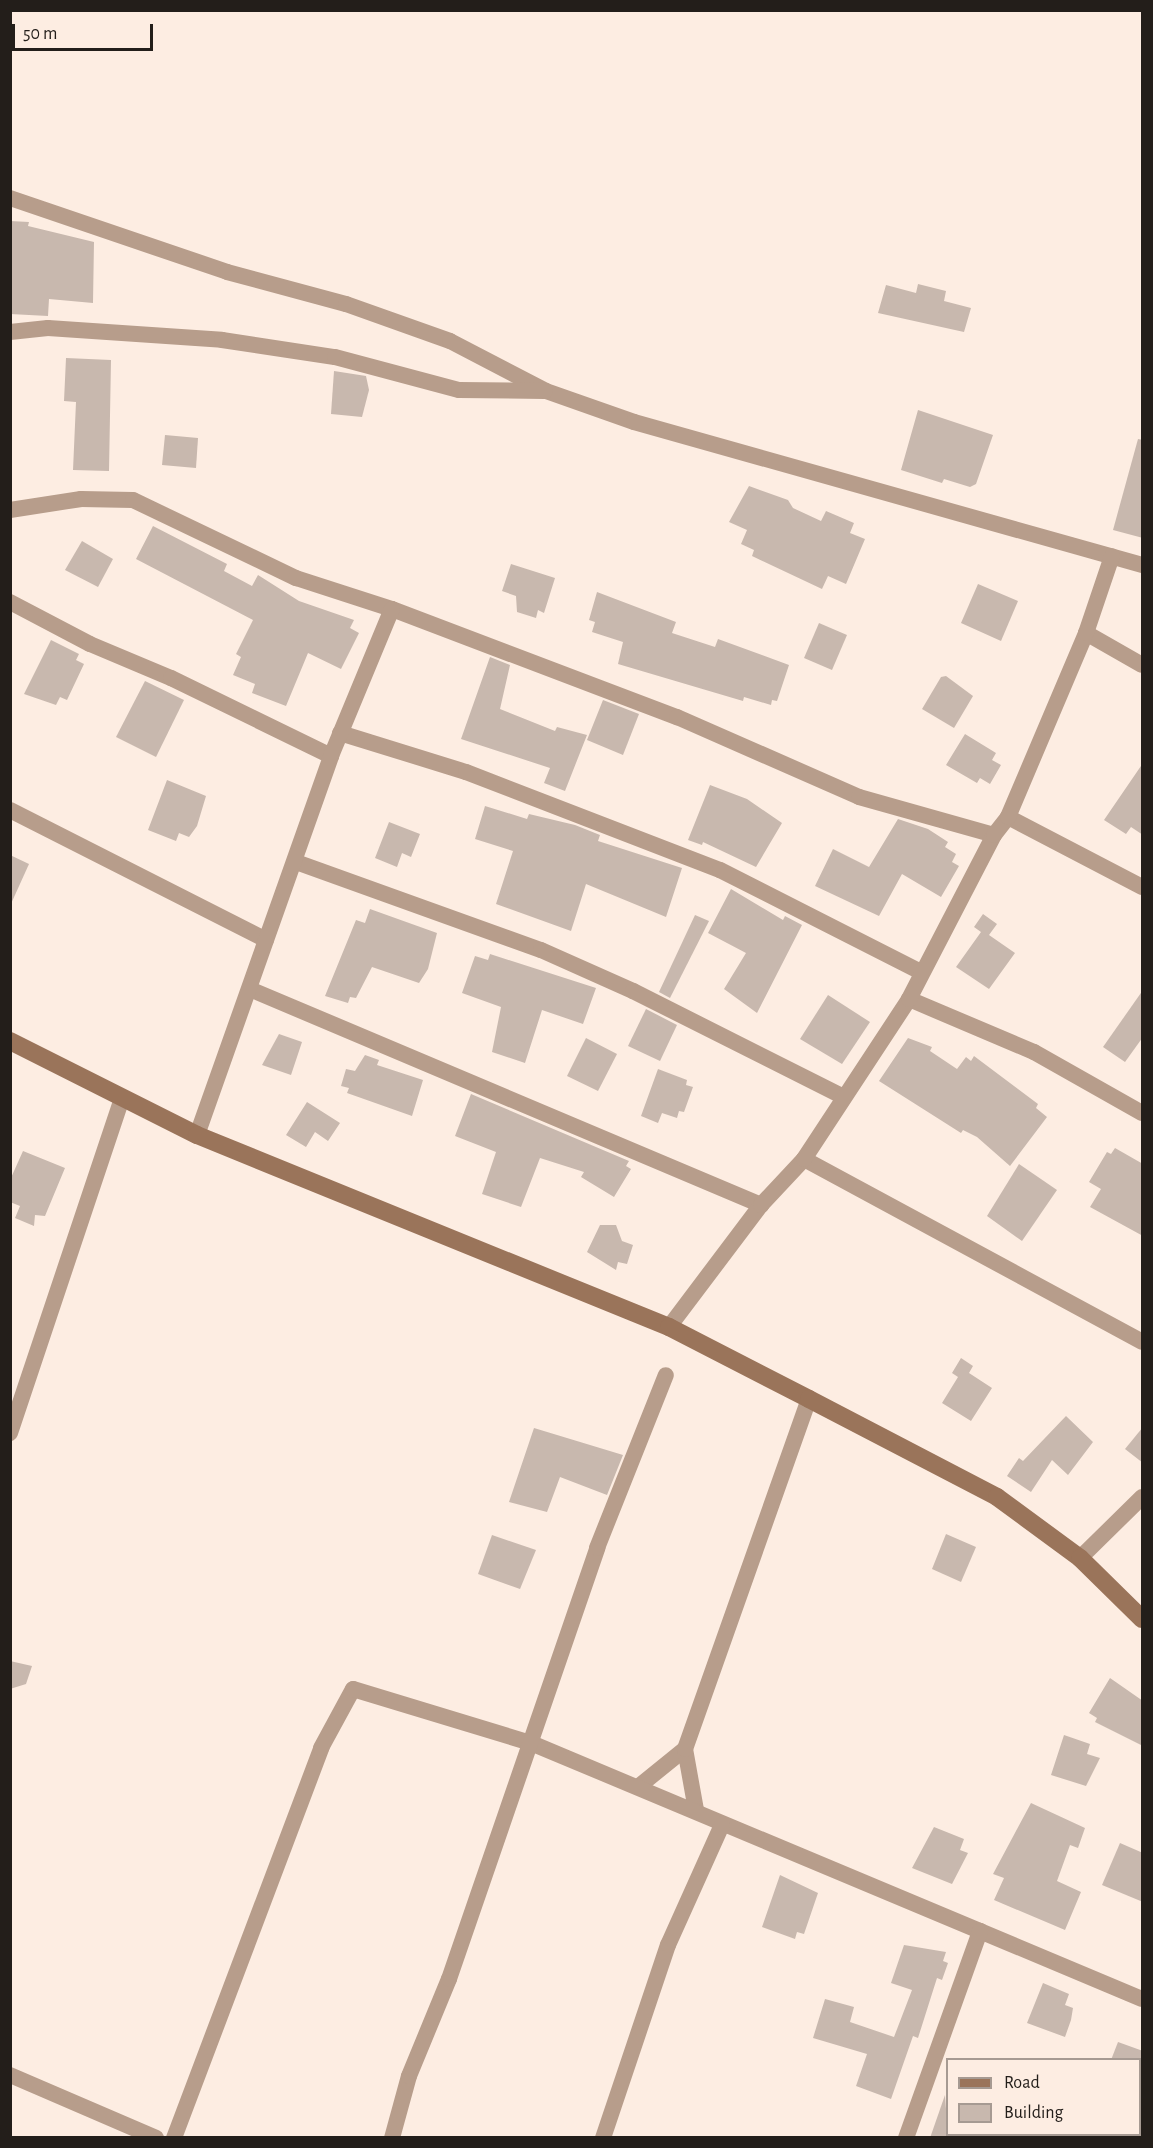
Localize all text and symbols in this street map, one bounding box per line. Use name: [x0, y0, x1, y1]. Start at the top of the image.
scale bar: [15, 12, 156, 50]
text: 50 m: [23, 25, 57, 43]
legend: [946, 2058, 1141, 2136]
text: Road: [1004, 2074, 1040, 2092]
text: Building: [1004, 2104, 1063, 2122]

